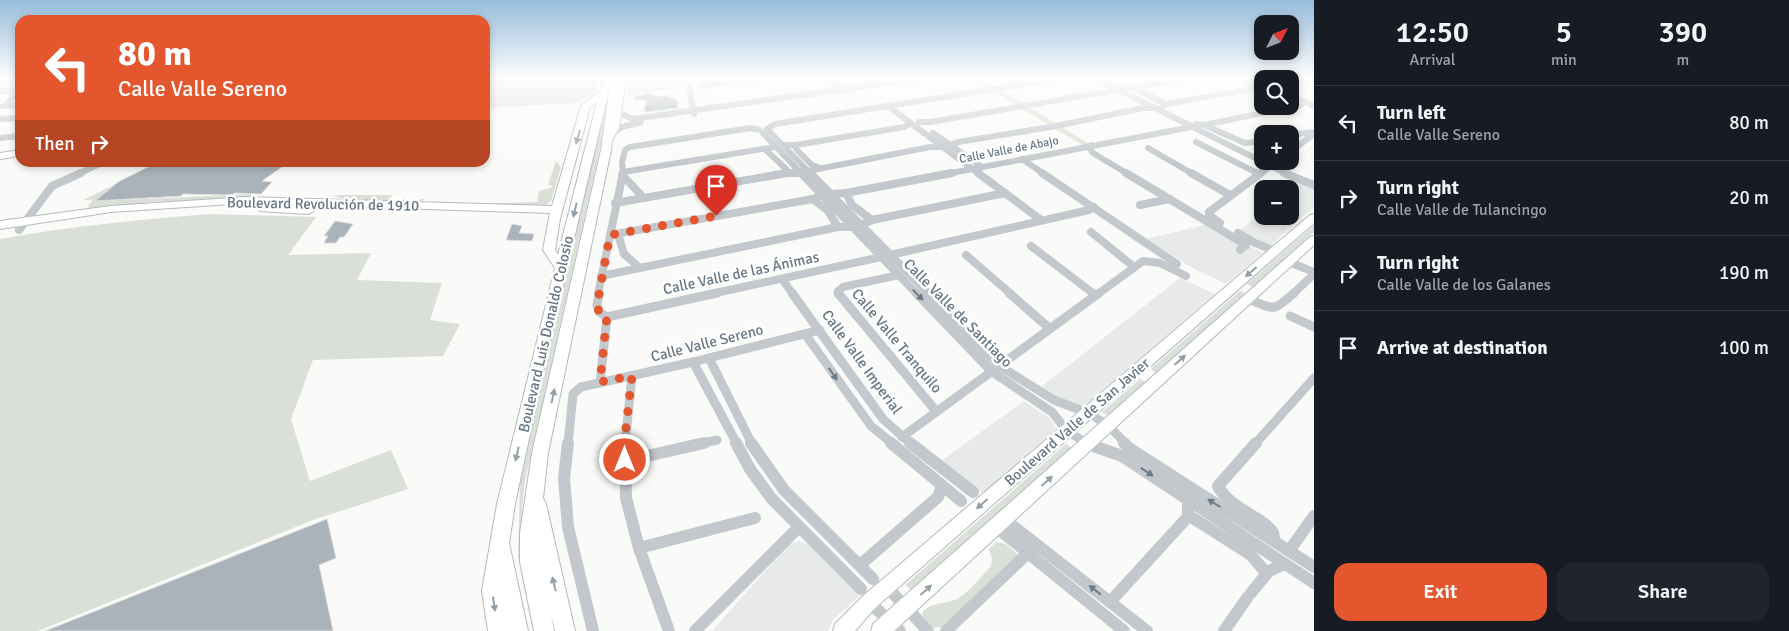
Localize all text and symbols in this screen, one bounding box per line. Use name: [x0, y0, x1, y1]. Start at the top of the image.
text: 12:50: [1396, 14, 1469, 51]
text: 5: [1556, 14, 1572, 51]
text: 390: [1659, 14, 1707, 51]
north arrow: [1254, 15, 1299, 60]
map controls: [1254, 15, 1299, 225]
text: 80 m: [118, 32, 192, 75]
icon: left: [35, 35, 100, 100]
text: Arrival: [1409, 50, 1455, 70]
text: min: [1551, 50, 1577, 70]
text: m: [1676, 50, 1689, 70]
button: search: [1254, 70, 1299, 115]
text: Calle Valle Sereno: [118, 75, 287, 102]
text: Turn left: [1377, 101, 1446, 125]
icon: left: [1334, 109, 1362, 137]
text: 80 m: [1729, 111, 1769, 135]
button: +: [1254, 125, 1299, 170]
text: Calle Valle Sereno: [1377, 125, 1500, 145]
icon: right: [85, 130, 113, 158]
one-way arrow: [574, 130, 582, 145]
text: Then: [35, 132, 75, 156]
street label: Calle Valle de Abajo: [958, 133, 1060, 167]
pin: [695, 165, 737, 216]
icon: arrive: [702, 172, 730, 200]
text: Turn right: [1377, 176, 1459, 200]
button: −: [1254, 180, 1299, 225]
icon: right: [1334, 184, 1362, 212]
text: 20 m: [1729, 186, 1769, 210]
street label: Boulevard Revolución de 1910: [227, 193, 419, 215]
text: Calle Valle de Tulancingo: [1377, 200, 1547, 220]
one-way arrow: [571, 203, 579, 218]
street label: Boulevard Luis Donaldo Colosio: [515, 234, 577, 434]
street label: Calle Valle de las Ánimas: [661, 247, 821, 298]
text: Turn right: [1377, 251, 1459, 275]
street label: Calle Valle de Santiago: [900, 255, 1016, 371]
icon: right: [1334, 259, 1362, 287]
text: 190 m: [1719, 261, 1769, 285]
one-way arrow: [1244, 266, 1257, 277]
text: Calle Valle de los Galanes: [1377, 275, 1551, 295]
street label: Calle Valle Tranquilo: [848, 285, 946, 397]
one-way arrow: [912, 289, 924, 301]
street label: Calle Valle Imperial: [818, 306, 906, 418]
street label: Calle Valle Sereno: [649, 320, 765, 366]
icon: arrive: [1334, 334, 1362, 362]
text: Arrive at destination: [1377, 336, 1548, 360]
text: 100 m: [1719, 336, 1769, 360]
street label: Boulevard Valle de San Javier: [1001, 354, 1154, 490]
one-way arrow: [1174, 354, 1186, 366]
one-way arrow: [828, 367, 839, 380]
one-way arrow: [549, 388, 557, 404]
position arrow: [598, 433, 650, 485]
one-way arrow: [513, 446, 521, 461]
one-way arrow: [1140, 467, 1153, 477]
one-way arrow: [1040, 475, 1053, 486]
one-way arrow: [977, 498, 989, 510]
one-way arrow: [1207, 498, 1220, 507]
button: Exit: [1334, 563, 1547, 621]
button: Share: [1557, 563, 1769, 621]
one-way arrow: [549, 576, 557, 591]
one-way arrow: [920, 584, 932, 596]
one-way arrow: [1089, 585, 1102, 596]
one-way arrow: [490, 596, 498, 612]

